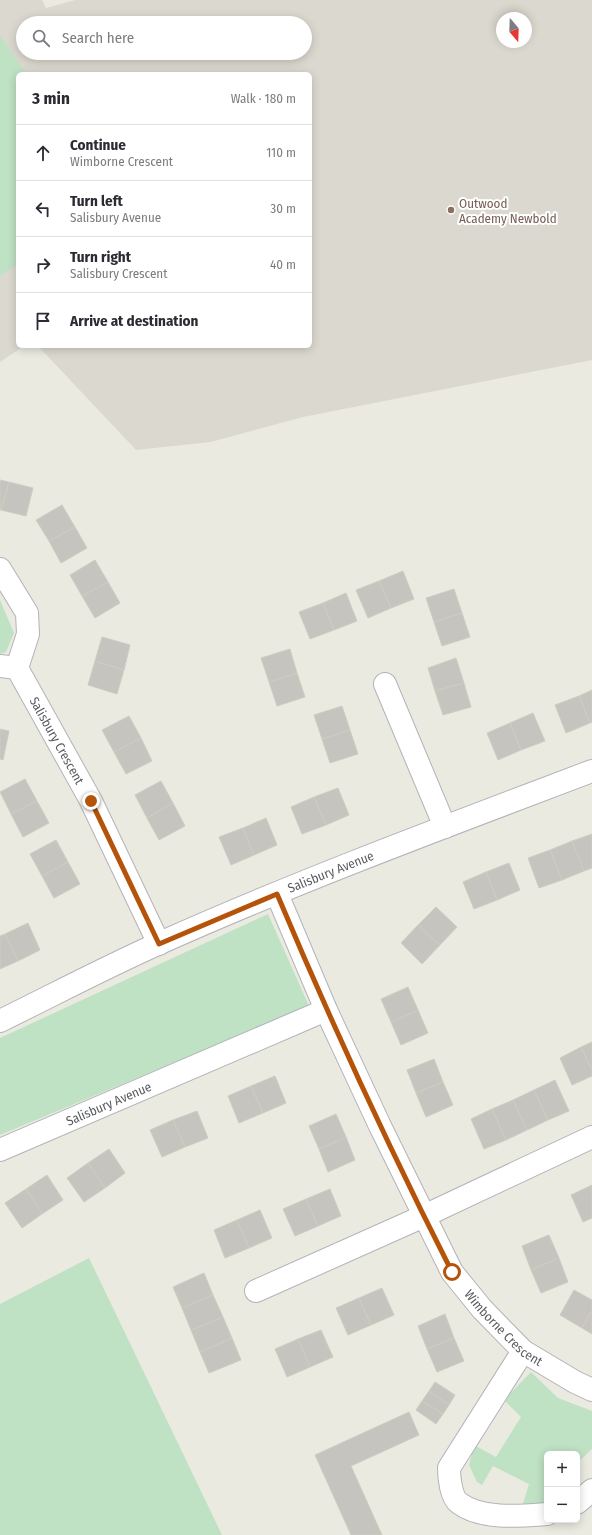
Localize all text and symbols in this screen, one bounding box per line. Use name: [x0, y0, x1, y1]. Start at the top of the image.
north arrow: [496, 12, 532, 48]
search box: [16, 16, 312, 60]
icon: search: [30, 27, 52, 49]
text: Search here: [62, 29, 134, 47]
text: 3 min: [32, 88, 70, 109]
text: Walk · 180 m: [231, 91, 296, 106]
text: Continue: [70, 136, 126, 154]
icon: ahead: [32, 142, 54, 164]
text: 110 m: [266, 145, 296, 160]
text: Wimborne Crescent: [70, 154, 173, 169]
text: Turn left: [70, 192, 123, 210]
place label: Outwood Academy Newbold: [459, 196, 557, 226]
icon: left: [32, 198, 54, 220]
text: 30 m: [270, 201, 296, 216]
marker: Outwood Academy Newbold: [446, 205, 456, 215]
text: Salisbury Avenue: [70, 210, 161, 225]
text: Turn right: [70, 248, 131, 266]
icon: right: [32, 254, 54, 276]
text: 40 m: [270, 257, 296, 272]
text: Salisbury Crescent: [70, 266, 167, 281]
icon: arrive: [32, 310, 54, 332]
text: Arrive at destination: [70, 312, 198, 330]
street label: Salisbury Crescent: [27, 694, 88, 787]
route end: [82, 792, 100, 810]
street label: Salisbury Avenue: [285, 848, 376, 895]
street label: Salisbury Avenue: [64, 1079, 153, 1128]
route start: [443, 1263, 461, 1281]
street label: Wimborne Crescent: [462, 1286, 546, 1369]
map controls: [544, 1451, 580, 1523]
button: +: [544, 1451, 580, 1487]
button: −: [544, 1487, 580, 1523]

